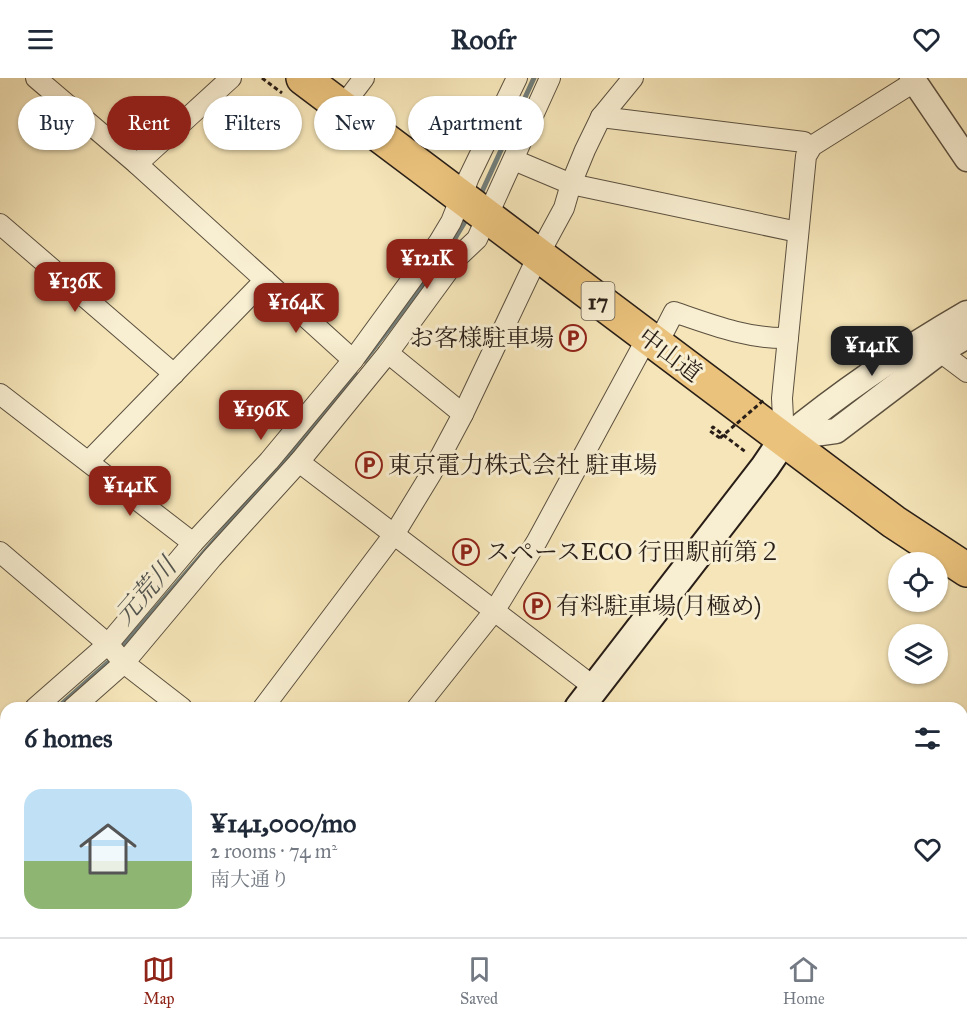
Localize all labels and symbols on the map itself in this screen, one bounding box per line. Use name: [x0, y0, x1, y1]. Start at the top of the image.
pin: ¥121K: [385, 239, 469, 290]
pin: ¥136K: [33, 262, 117, 313]
road number: 17: [582, 282, 614, 320]
pin: ¥164K: [254, 283, 338, 334]
street label: 中山道: [632, 321, 708, 389]
place label: お客様駐車場: [410, 323, 554, 353]
parking icon: お客様駐車場: [558, 323, 588, 353]
pin: ¥141K: [830, 326, 914, 377]
pin: ¥196K: [219, 390, 303, 441]
parking icon: 東京電力株式会社 駐車場: [354, 450, 384, 480]
place label: 東京電力株式会社 駐車場: [388, 450, 657, 480]
pin: ¥141K: [88, 466, 172, 517]
parking icon: スペースECO 行田駅前第２: [451, 537, 481, 567]
place label: スペースECO 行田駅前第２: [486, 537, 782, 567]
water label: 元荒川: [107, 549, 185, 631]
parking icon: 有料駐車場(月極め): [522, 591, 552, 621]
place label: 有料駐車場(月極め): [556, 591, 761, 621]

